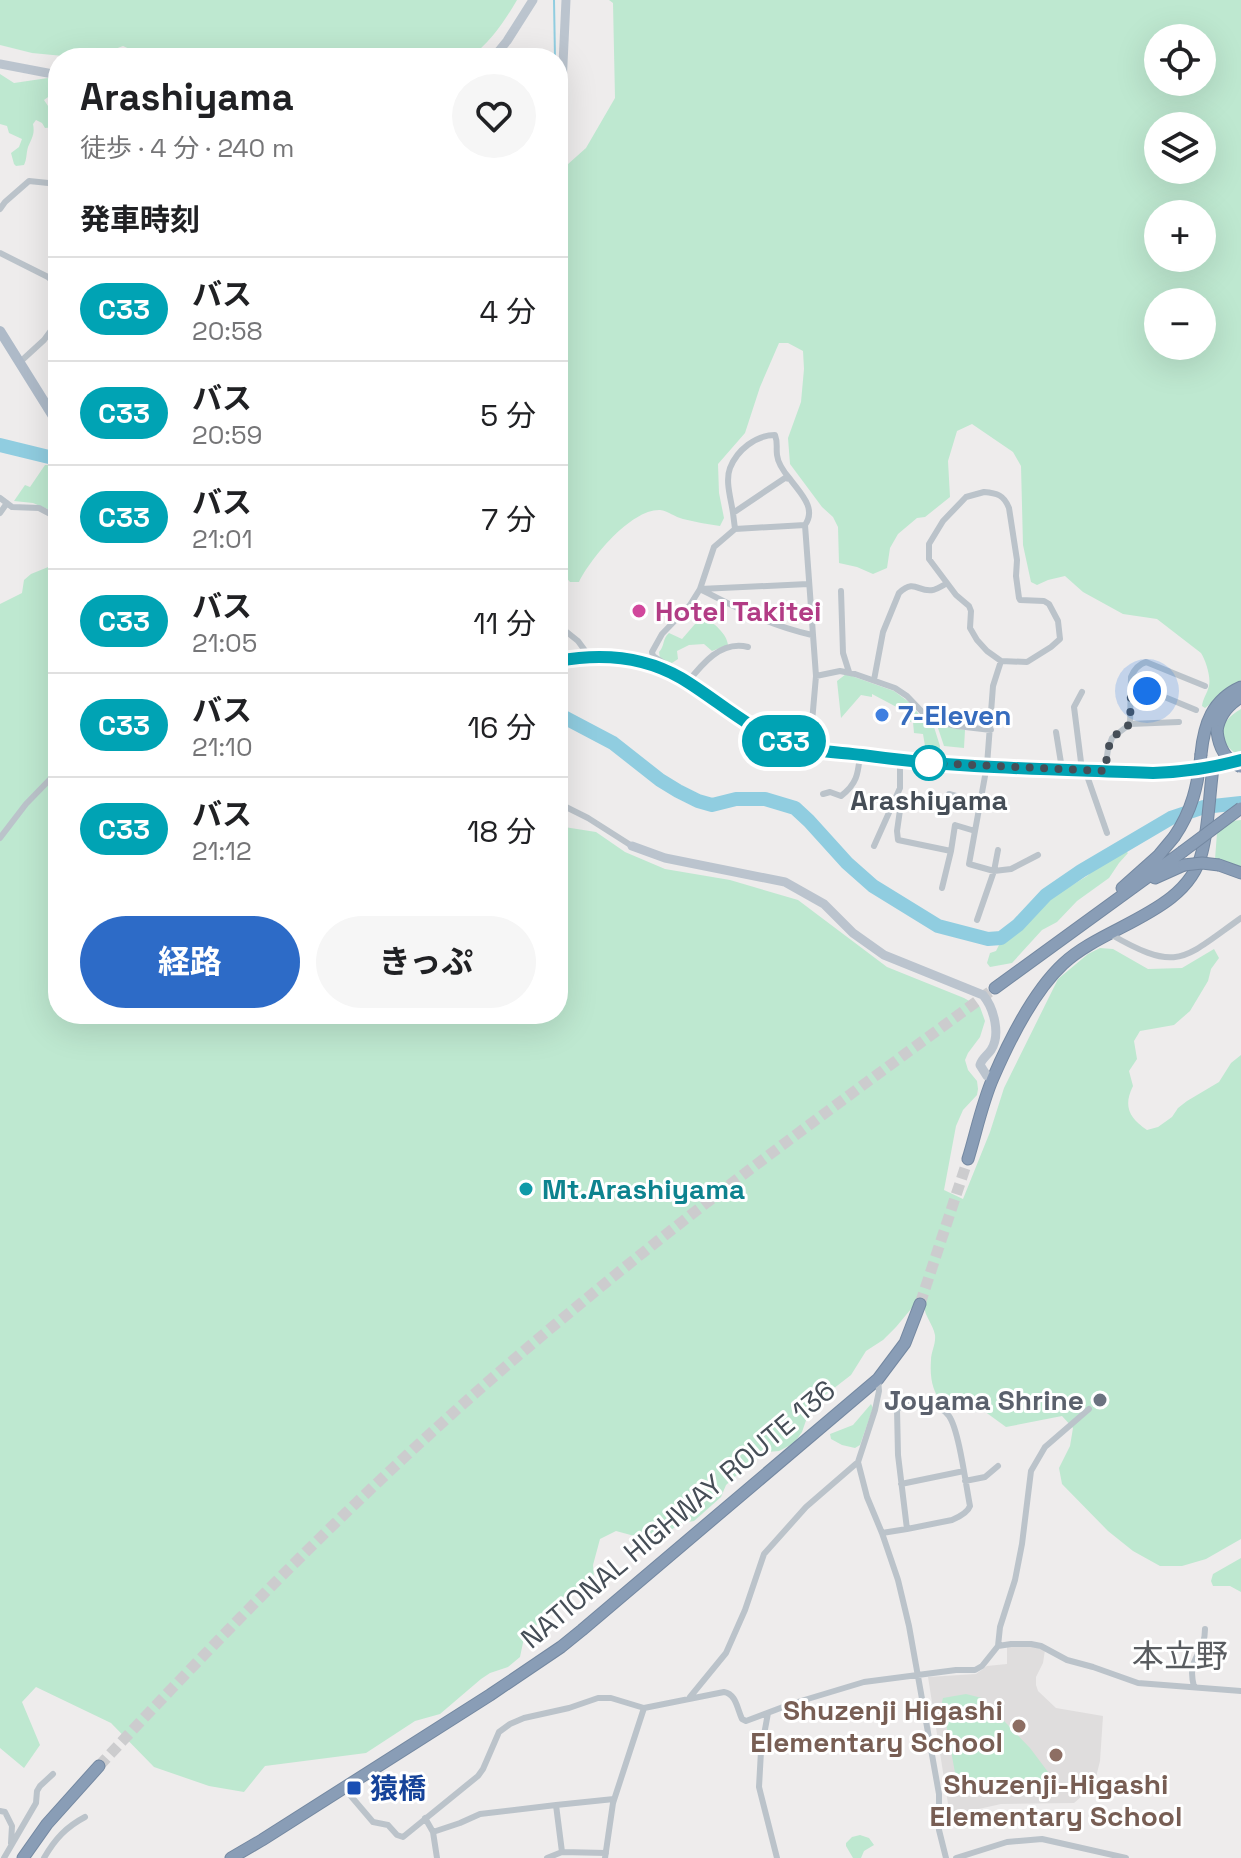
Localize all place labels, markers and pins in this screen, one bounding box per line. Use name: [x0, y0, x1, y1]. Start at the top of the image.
place label: Hotel Takitei: [655, 593, 822, 629]
marker: Hotel Takitei: [630, 602, 648, 620]
place label: 7-Eleven: [898, 697, 1012, 733]
marker: 7-Eleven: [873, 706, 891, 724]
marker: Arashiyama: [912, 746, 946, 780]
place label: Arashiyama: [850, 782, 1008, 818]
place label: Mt.Arashiyama: [542, 1171, 745, 1207]
marker: Mt.Arashiyama: [517, 1180, 535, 1198]
place label: Joyama Shrine: [884, 1382, 1084, 1418]
marker: Joyama Shrine: [1091, 1391, 1109, 1409]
place label: Shuzenji Higashi Elementary School: [750, 1692, 1003, 1760]
marker: Shuzenji Higashi Elementary School: [1010, 1717, 1028, 1735]
marker: Shuzenji-Higashi Elementary School: [1047, 1746, 1065, 1764]
place label: Shuzenji-Higashi Elementary School: [930, 1766, 1182, 1834]
place label: 猿橋: [370, 1770, 426, 1806]
marker: 猿橋: [345, 1779, 363, 1797]

